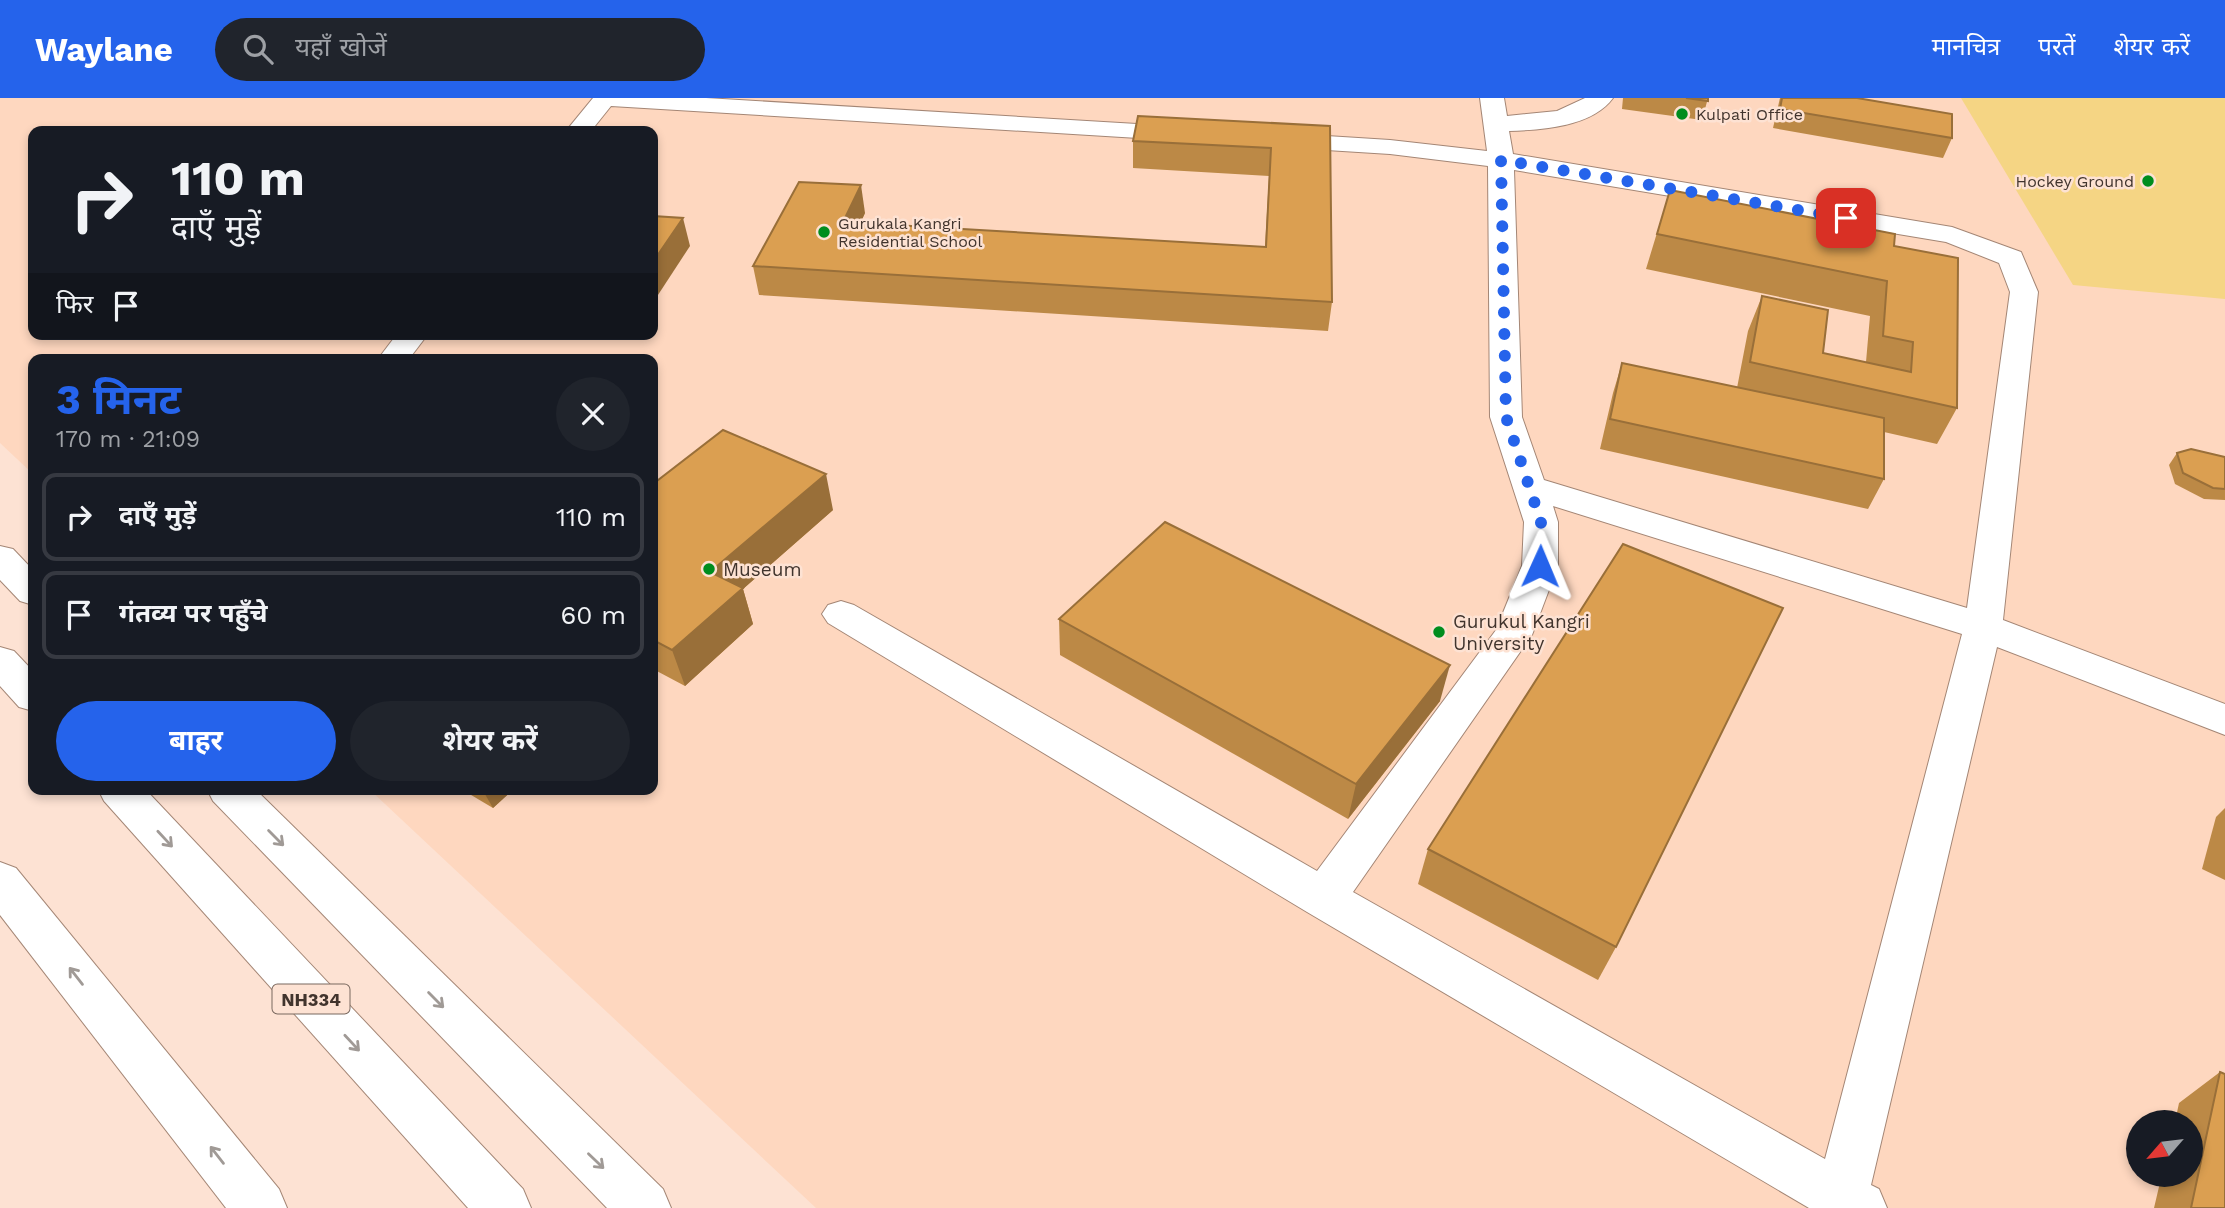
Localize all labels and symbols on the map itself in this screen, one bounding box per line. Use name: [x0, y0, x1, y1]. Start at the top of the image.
place label: Kulpati Office: [1696, 105, 1803, 124]
marker: Kulpati Office: [1674, 106, 1690, 122]
place label: Hockey Ground: [2016, 172, 2134, 191]
marker: Hockey Ground: [2140, 173, 2156, 189]
pin: [1816, 188, 1876, 248]
place label: Gurukala Kangri Residential School: [838, 214, 982, 251]
marker: Gurukala Kangri Residential School: [816, 224, 832, 240]
position arrow: [1503, 529, 1577, 603]
place label: Museum: [723, 558, 802, 581]
marker: Museum: [701, 561, 717, 577]
place label: Gurukul Kangri University: [1453, 610, 1590, 655]
marker: Gurukul Kangri University: [1431, 624, 1447, 640]
one-way arrow: [267, 829, 284, 846]
one-way arrow: [157, 830, 173, 848]
one-way arrow: [68, 968, 84, 986]
road number: NH334: [272, 985, 350, 1014]
one-way arrow: [427, 991, 444, 1008]
one-way arrow: [344, 1034, 360, 1052]
north arrow: [2126, 1110, 2203, 1186]
one-way arrow: [210, 1146, 225, 1164]
one-way arrow: [587, 1153, 604, 1170]

